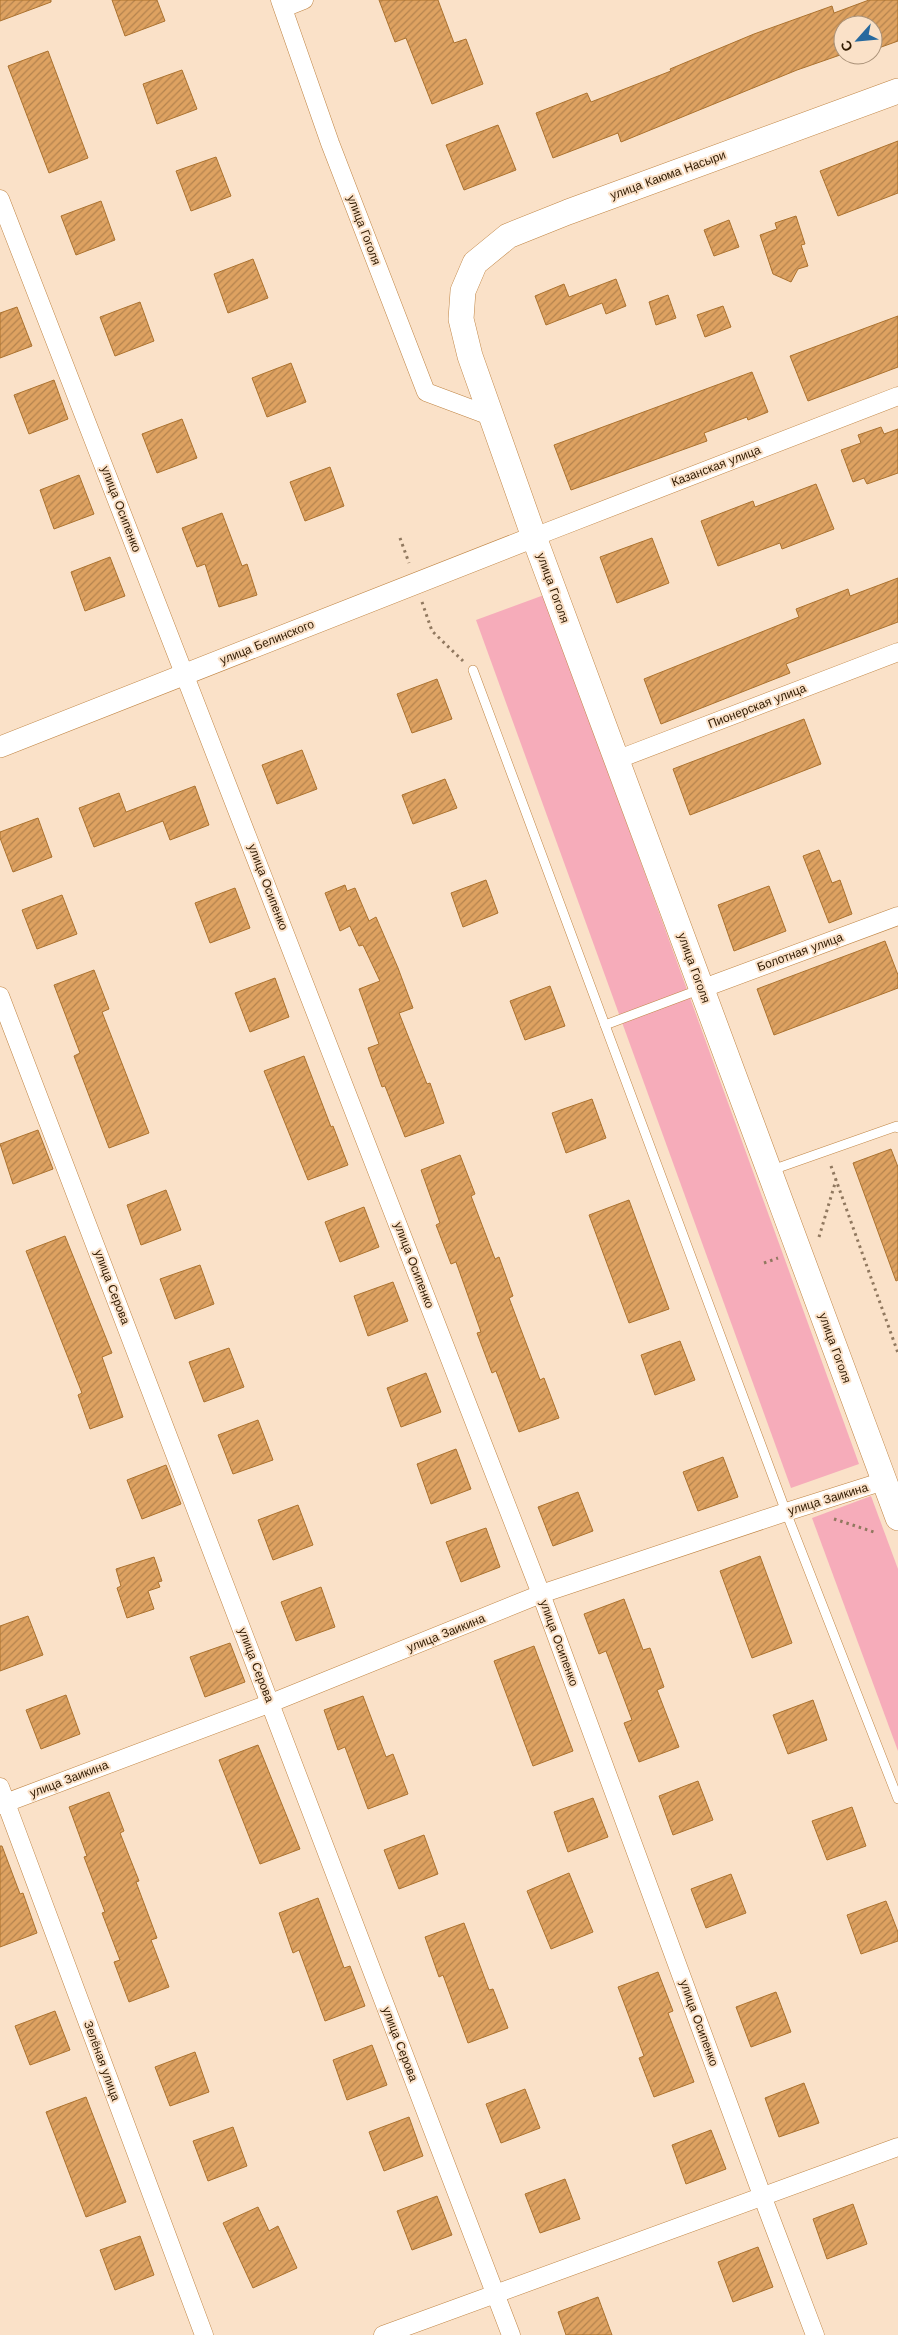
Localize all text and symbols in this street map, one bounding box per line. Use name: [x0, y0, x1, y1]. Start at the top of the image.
north arrow: [833, 15, 883, 65]
text: С: [837, 38, 856, 54]
street label: улица Каюма Насыри: [608, 148, 728, 202]
street label: улица Гоголя: [344, 193, 384, 267]
street label: Казанская улица: [670, 442, 763, 489]
street label: улица Осипенко: [98, 464, 144, 554]
street label: улица Гоголя: [534, 551, 572, 625]
street label: улица Белинского: [218, 617, 316, 667]
street label: Пионерская улица: [706, 681, 808, 731]
street label: улица Осипенко: [245, 842, 291, 932]
street label: Болотная улица: [755, 930, 845, 974]
street label: улица Гоголя: [675, 931, 713, 1005]
street label: улица Осипенко: [391, 1220, 437, 1310]
street label: улица Серова: [91, 1248, 133, 1327]
street label: улица Гоголя: [816, 1311, 854, 1385]
street label: улица Заикина: [786, 1480, 870, 1518]
street label: улица Осипенко: [537, 1598, 581, 1688]
street label: улица Заикина: [405, 1611, 487, 1655]
street label: улица Серова: [235, 1626, 277, 1705]
street label: улица Заикина: [28, 1757, 111, 1800]
street label: улица Осипенко: [677, 1978, 721, 2068]
street label: улица Серова: [379, 2005, 421, 2084]
street label: Зелёная улица: [81, 2019, 123, 2103]

